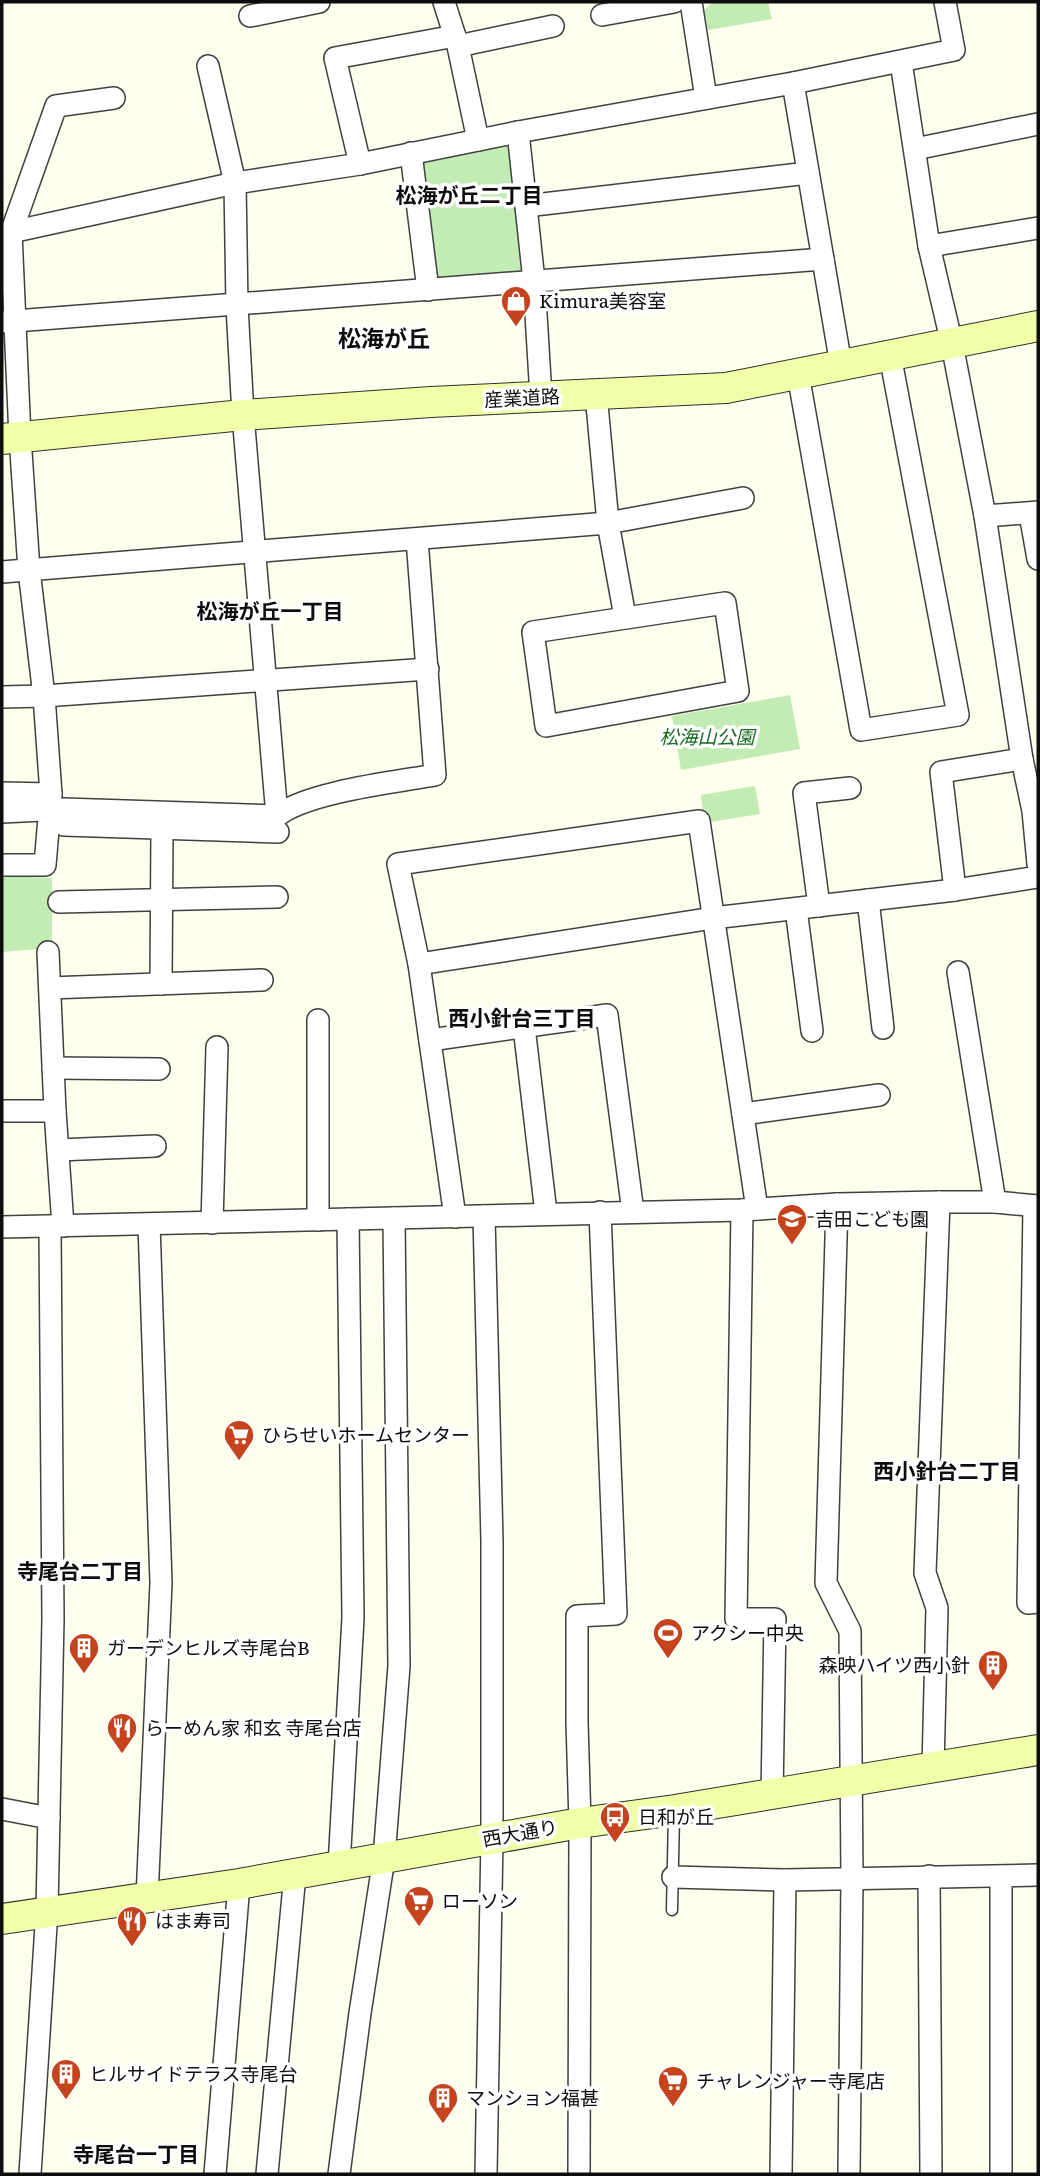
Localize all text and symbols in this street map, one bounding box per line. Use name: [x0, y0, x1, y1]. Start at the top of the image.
district label: 松海が丘二丁目: [396, 178, 543, 209]
shop icon: Kimura美容室: [499, 284, 533, 328]
place label: Kimura美容室: [539, 286, 666, 314]
district label: 松海が丘: [338, 320, 430, 354]
street label: 産業道路: [483, 381, 561, 413]
district label: 松海が丘一丁目: [197, 594, 344, 625]
park label: 松海山公園: [659, 722, 757, 750]
district label: 西小針台三丁目: [449, 1001, 596, 1032]
school or university icon: 吉田こども園: [775, 1202, 809, 1246]
place label: 吉田こども園: [815, 1204, 929, 1232]
supermarket icon: ひらせいホームセンター: [222, 1418, 256, 1462]
place label: ひらせいホームセンター: [262, 1420, 470, 1448]
district label: 西小針台二丁目: [874, 1454, 1021, 1485]
district label: 寺尾台二丁目: [17, 1554, 143, 1585]
sports icon: アクシー中央: [651, 1616, 685, 1660]
place label: アクシー中央: [691, 1618, 804, 1646]
building icon: ガーデンヒルズ寺尾台B: [67, 1631, 101, 1675]
place label: ガーデンヒルズ寺尾台B: [107, 1633, 310, 1661]
building icon: 森映ハイツ西小針: [976, 1648, 1010, 1692]
place label: 森映ハイツ西小針: [818, 1650, 970, 1678]
restaurant icon: らーめん家 和玄 寺尾台店: [105, 1711, 139, 1755]
place label: らーめん家 和玄 寺尾台店: [145, 1713, 362, 1741]
bus stop icon: 日和が丘: [598, 1800, 632, 1844]
place label: 日和が丘: [638, 1802, 714, 1830]
street label: 西大通り: [480, 1812, 560, 1852]
supermarket icon: ローソン: [402, 1884, 436, 1928]
place label: ローソン: [442, 1886, 518, 1914]
restaurant icon: はま寿司: [115, 1904, 149, 1948]
place label: はま寿司: [155, 1906, 231, 1934]
building icon: ヒルサイドテラス寺尾台: [49, 2057, 83, 2101]
place label: ヒルサイドテラス寺尾台: [89, 2059, 298, 2087]
supermarket icon: チャレンジャー寺尾店: [656, 2064, 690, 2108]
place label: チャレンジャー寺尾店: [696, 2066, 885, 2094]
building icon: マンション福甚: [426, 2081, 460, 2125]
place label: マンション福甚: [466, 2083, 599, 2111]
district label: 寺尾台一丁目: [73, 2137, 199, 2168]

